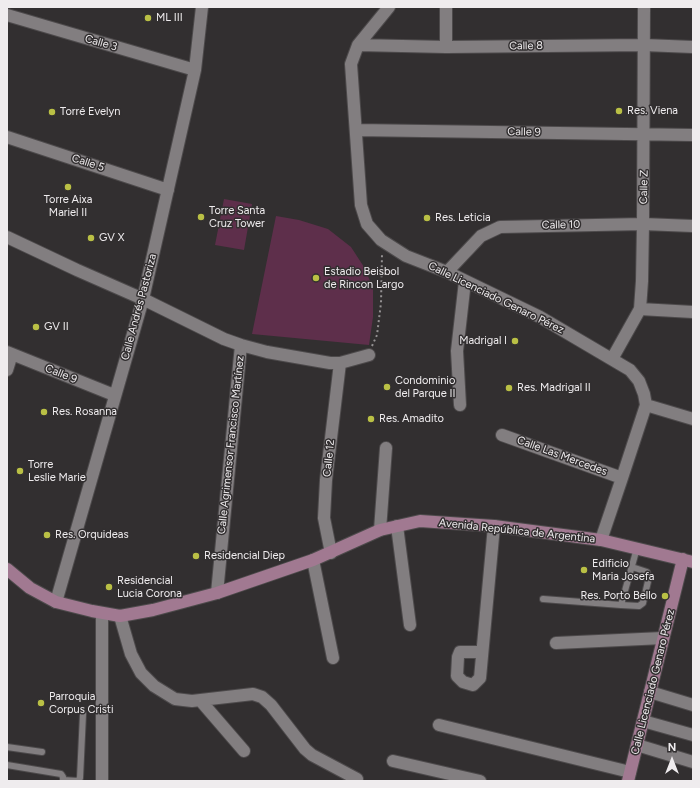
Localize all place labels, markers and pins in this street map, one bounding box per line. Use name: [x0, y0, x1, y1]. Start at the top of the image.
place label: ML III: [156, 11, 183, 25]
marker: ML III: [143, 13, 153, 23]
place label: Res. Viena: [627, 104, 678, 118]
place label: Torré Evelyn: [60, 105, 120, 119]
marker: Res. Viena: [614, 106, 624, 116]
marker: Torré Evelyn: [47, 107, 57, 117]
marker: Torre Aixa Mariel II: [63, 182, 73, 192]
place label: Torre Aixa Mariel II: [44, 193, 92, 219]
place label: Torre Santa Cruz Tower: [209, 204, 265, 230]
place label: Res. Leticia: [435, 211, 491, 225]
marker: Torre Santa Cruz Tower: [196, 212, 206, 222]
marker: Res. Leticia: [422, 213, 432, 223]
place label: GV X: [99, 231, 124, 245]
marker: GV X: [86, 233, 96, 243]
place label: Estadio Beisbol de Rincon Largo: [324, 265, 404, 291]
marker: Estadio Beisbol de Rincon Largo: [311, 273, 321, 283]
place label: GV II: [44, 320, 69, 334]
marker: GV II: [31, 322, 41, 332]
place label: Madrigal I: [459, 334, 507, 348]
marker: Madrigal I: [510, 336, 520, 346]
place label: Condominio del Parque II: [395, 374, 455, 400]
place label: Res. Madrigal II: [517, 381, 591, 395]
marker: Condominio del Parque II: [382, 382, 392, 392]
marker: Res. Madrigal II: [504, 383, 514, 393]
place label: Res. Rosanna: [52, 405, 117, 419]
marker: Res. Rosanna: [39, 407, 49, 417]
place label: Res. Amadito: [379, 412, 444, 426]
marker: Res. Amadito: [366, 414, 376, 424]
place label: Torre Leslie Marie: [28, 458, 86, 484]
marker: Torre Leslie Marie: [15, 466, 25, 476]
place label: Res. Orquideas: [55, 528, 129, 542]
marker: Res. Orquideas: [42, 530, 52, 540]
place label: Residencial Diep: [204, 549, 285, 563]
marker: Residencial Diep: [191, 551, 201, 561]
place label: Edificio Maria Josefa: [592, 557, 654, 583]
marker: Edificio Maria Josefa: [579, 565, 589, 575]
place label: Residencial Lucia Corona: [117, 574, 182, 600]
marker: Residencial Lucia Corona: [104, 582, 114, 592]
place label: Res. Porto Bello: [580, 589, 657, 603]
marker: Res. Porto Bello: [660, 591, 670, 601]
place label: Parroquia Corpus Cristi: [49, 690, 114, 716]
marker: Parroquia Corpus Cristi: [36, 698, 46, 708]

